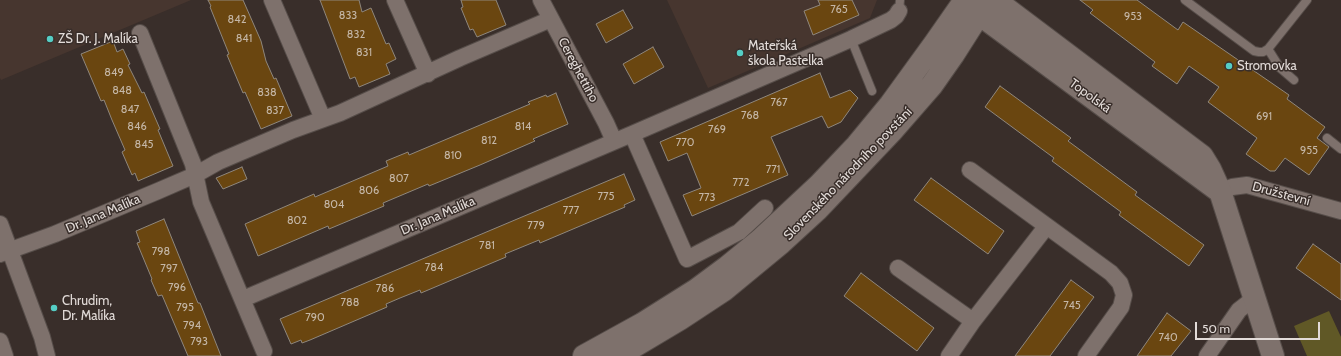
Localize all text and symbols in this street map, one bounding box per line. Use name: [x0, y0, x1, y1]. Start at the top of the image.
house number: 765: [830, 3, 848, 17]
house number: 833: [339, 9, 357, 23]
house number: 953: [1124, 10, 1142, 24]
house number: 842: [228, 13, 246, 27]
house number: 832: [347, 28, 365, 42]
place label: ZŠ Dr. J. Malíka: [58, 31, 138, 47]
house number: 841: [236, 32, 252, 46]
marker: ZŠ Dr. J. Malíka: [45, 34, 55, 44]
street label: Cereghettiho: [554, 35, 602, 105]
place label: Mateřská škola Pastelka: [748, 38, 823, 69]
house number: 831: [356, 46, 372, 60]
marker: Mateřská škola Pastelka: [735, 48, 745, 58]
place label: Stromovka: [1237, 58, 1297, 74]
marker: Stromovka: [1224, 61, 1234, 71]
house number: 849: [104, 66, 124, 80]
street label: Topolská: [1066, 76, 1114, 116]
house number: 848: [112, 84, 132, 98]
house number: 838: [257, 86, 277, 100]
house number: 767: [771, 96, 787, 110]
house number: 847: [121, 103, 139, 117]
house number: 837: [266, 104, 284, 118]
street label: Slovenského národního povstání: [781, 105, 915, 243]
house number: 768: [741, 109, 759, 123]
house number: 691: [1256, 110, 1272, 124]
house number: 846: [127, 120, 147, 134]
house number: 814: [515, 120, 531, 134]
house number: 769: [708, 123, 726, 137]
house number: 812: [481, 134, 497, 148]
house number: 770: [676, 136, 694, 150]
house number: 845: [135, 138, 153, 152]
house number: 955: [1300, 144, 1318, 158]
house number: 810: [444, 149, 462, 163]
house number: 771: [766, 163, 780, 177]
house number: 807: [389, 172, 409, 186]
house number: 772: [733, 176, 749, 190]
street label: Družstevní: [1250, 179, 1312, 209]
house number: 806: [359, 184, 379, 198]
house number: 775: [597, 190, 615, 204]
street label: Dr. Jana Malíka: [64, 191, 142, 237]
house number: 773: [698, 191, 716, 205]
street label: Dr. Jana Malíka: [399, 193, 477, 239]
house number: 804: [324, 198, 344, 212]
house number: 777: [563, 204, 579, 218]
house number: 802: [287, 214, 307, 228]
house number: 779: [527, 219, 545, 233]
house number: 781: [479, 239, 495, 253]
house number: 798: [152, 245, 170, 259]
house number: 784: [425, 261, 443, 275]
house number: 797: [160, 262, 178, 276]
house number: 796: [168, 281, 186, 295]
house number: 786: [376, 282, 394, 296]
place label: Chrudim, Dr. Malíka: [62, 293, 115, 324]
house number: 788: [341, 296, 359, 310]
house number: 745: [1063, 299, 1081, 313]
house number: 795: [176, 301, 194, 315]
marker: Chrudim, Dr. Malíka: [49, 303, 59, 313]
house number: 790: [305, 311, 325, 325]
scale bar: [1197, 314, 1322, 340]
house number: 794: [183, 319, 201, 333]
text: 50 m: [1202, 321, 1230, 336]
house number: 740: [1158, 331, 1178, 345]
house number: 793: [190, 335, 208, 349]

